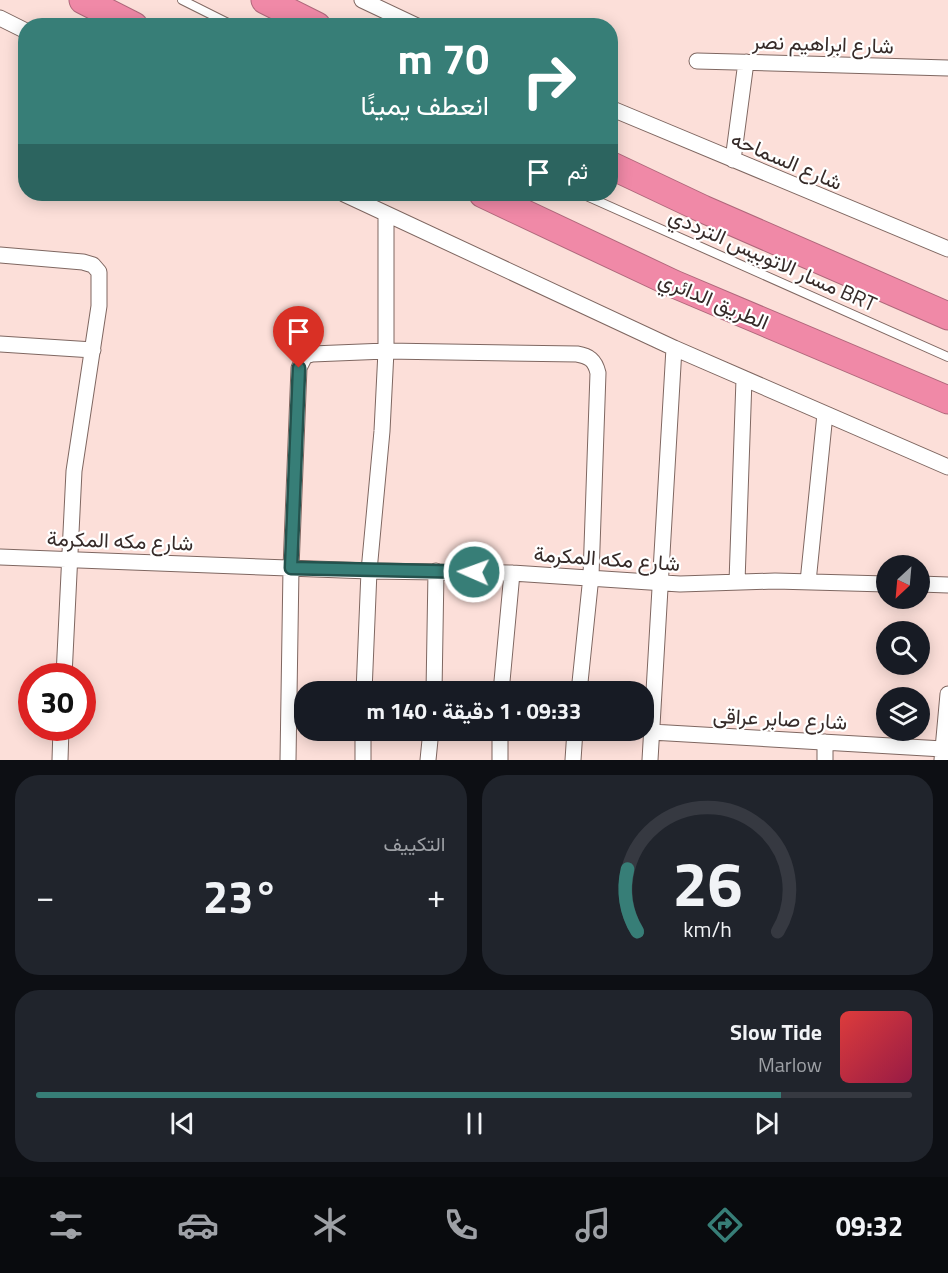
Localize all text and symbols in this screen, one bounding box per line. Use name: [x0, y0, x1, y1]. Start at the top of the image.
street label: شارع ابراهيم نصر: [751, 25, 894, 61]
text: 70 m: [397, 26, 489, 90]
icon: right: [510, 42, 588, 120]
text: انعطف يمينًا: [360, 84, 489, 125]
street label: شارع السماحه: [726, 122, 848, 198]
text: ثم: [567, 154, 588, 188]
icon: arrive: [522, 156, 555, 189]
street label: مسار الاتوبيس الترددي BRT: [663, 199, 882, 321]
street label: الطريق الدائري: [653, 262, 774, 339]
pin: [273, 306, 324, 368]
icon: arrive: [282, 315, 315, 348]
street label: شارع مكه المكرمة: [46, 521, 194, 559]
street label: شارع مكه المكرمة: [533, 537, 681, 579]
position arrow: [442, 540, 506, 604]
north arrow: [876, 555, 930, 609]
map controls: [876, 555, 930, 741]
button: search: [876, 621, 930, 675]
speed limit sign: 30: [18, 663, 96, 741]
button: layers: [876, 687, 930, 741]
text: 09:33 · 1 دقيقة · 140 m: [367, 694, 581, 728]
street label: شارع صابر عراقى: [712, 699, 848, 737]
text: التكييف: [383, 828, 446, 859]
text: 26: [672, 835, 742, 930]
text: 23°: [203, 862, 279, 930]
text: −: [36, 871, 54, 921]
text: +: [427, 871, 445, 921]
text: km/h: [683, 913, 732, 945]
text: Slow Tide: [730, 1015, 822, 1049]
text: Marlow: [758, 1049, 822, 1080]
icon: previous: [166, 1107, 199, 1140]
icon: pause: [458, 1107, 491, 1140]
icon: next: [750, 1107, 783, 1140]
icon: filters: [45, 1204, 87, 1246]
icon: car: [177, 1204, 219, 1246]
icon: climate: [309, 1204, 351, 1246]
icon: phone: [440, 1204, 482, 1246]
icon: music: [572, 1204, 614, 1246]
icon: directions: [704, 1204, 746, 1246]
text: 09:32: [836, 1205, 903, 1246]

